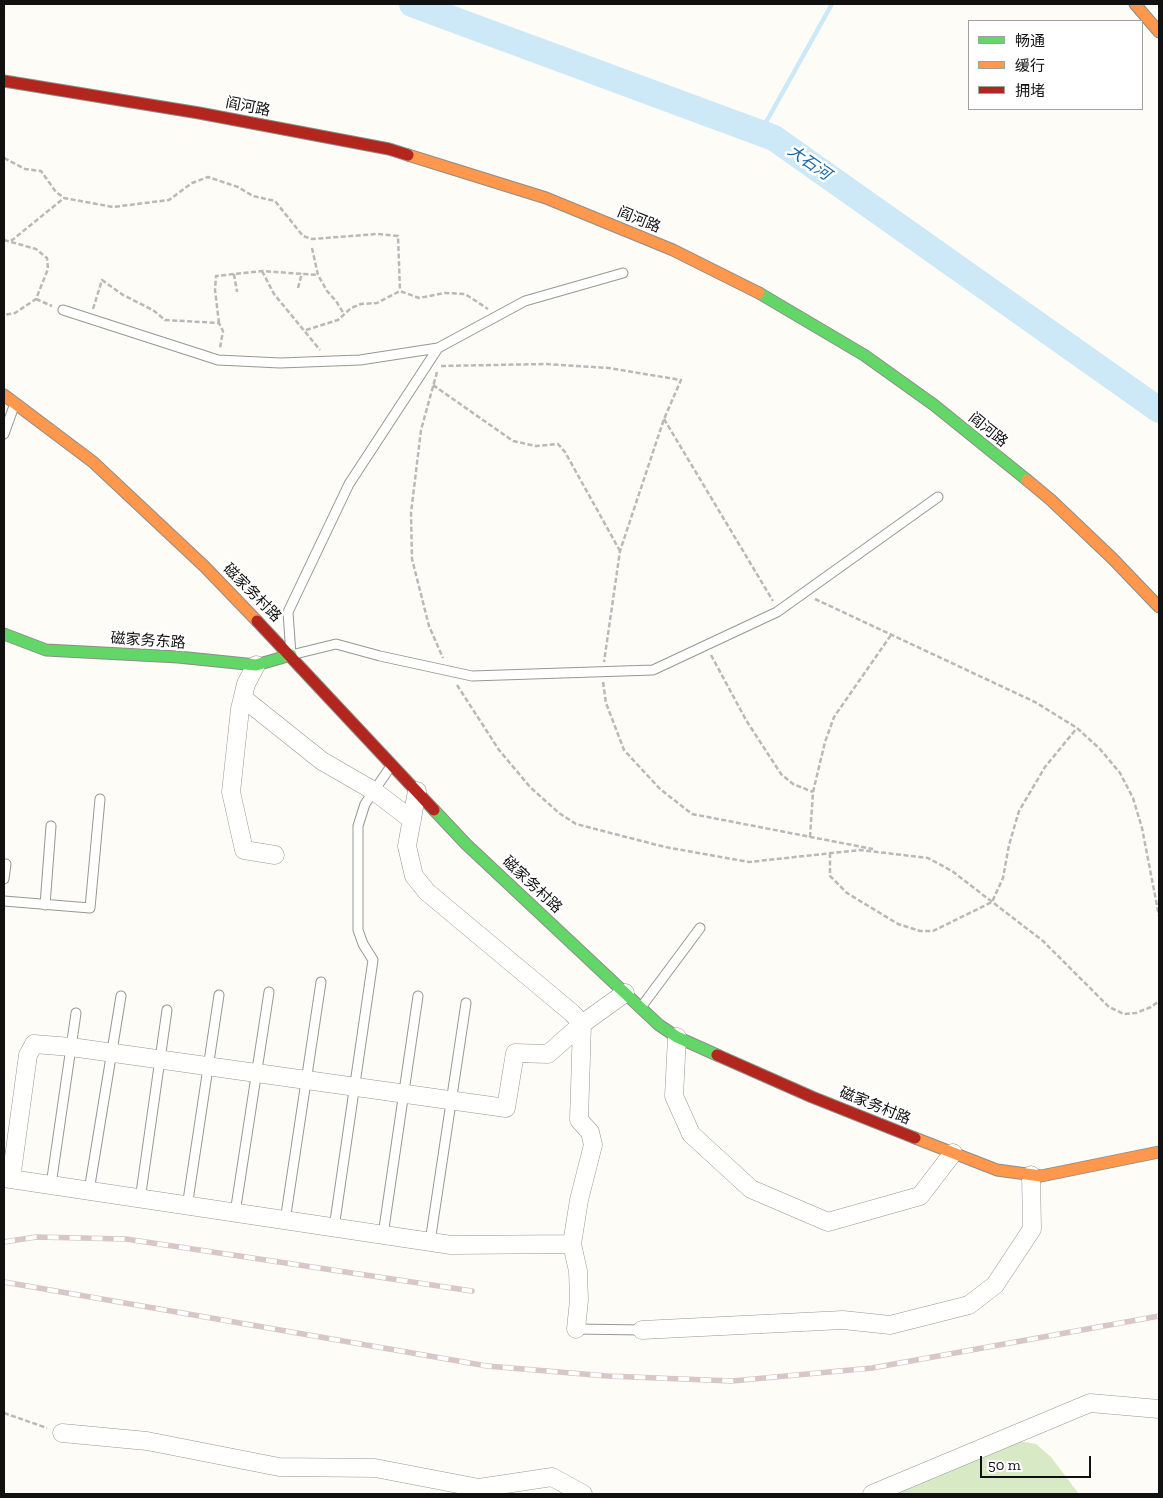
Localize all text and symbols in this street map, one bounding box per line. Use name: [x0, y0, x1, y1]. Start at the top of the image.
legend: [968, 20, 1143, 110]
text: 畅通: [1015, 32, 1045, 50]
text: 缓行: [1015, 57, 1045, 75]
text: 拥堵: [1015, 82, 1045, 100]
street label: 阎河路: [224, 94, 272, 120]
water label: 大石河: [784, 141, 834, 185]
street label: 阎河路: [615, 203, 663, 237]
street label: 阎河路: [965, 409, 1011, 451]
street label: 磁家务村路: [219, 560, 285, 626]
street label: 磁家务东路: [110, 629, 186, 653]
street label: 磁家务村路: [498, 853, 566, 917]
street label: 磁家务村路: [837, 1084, 913, 1128]
scale bar: [983, 1446, 1094, 1478]
text: 50 m: [988, 1456, 1021, 1474]

